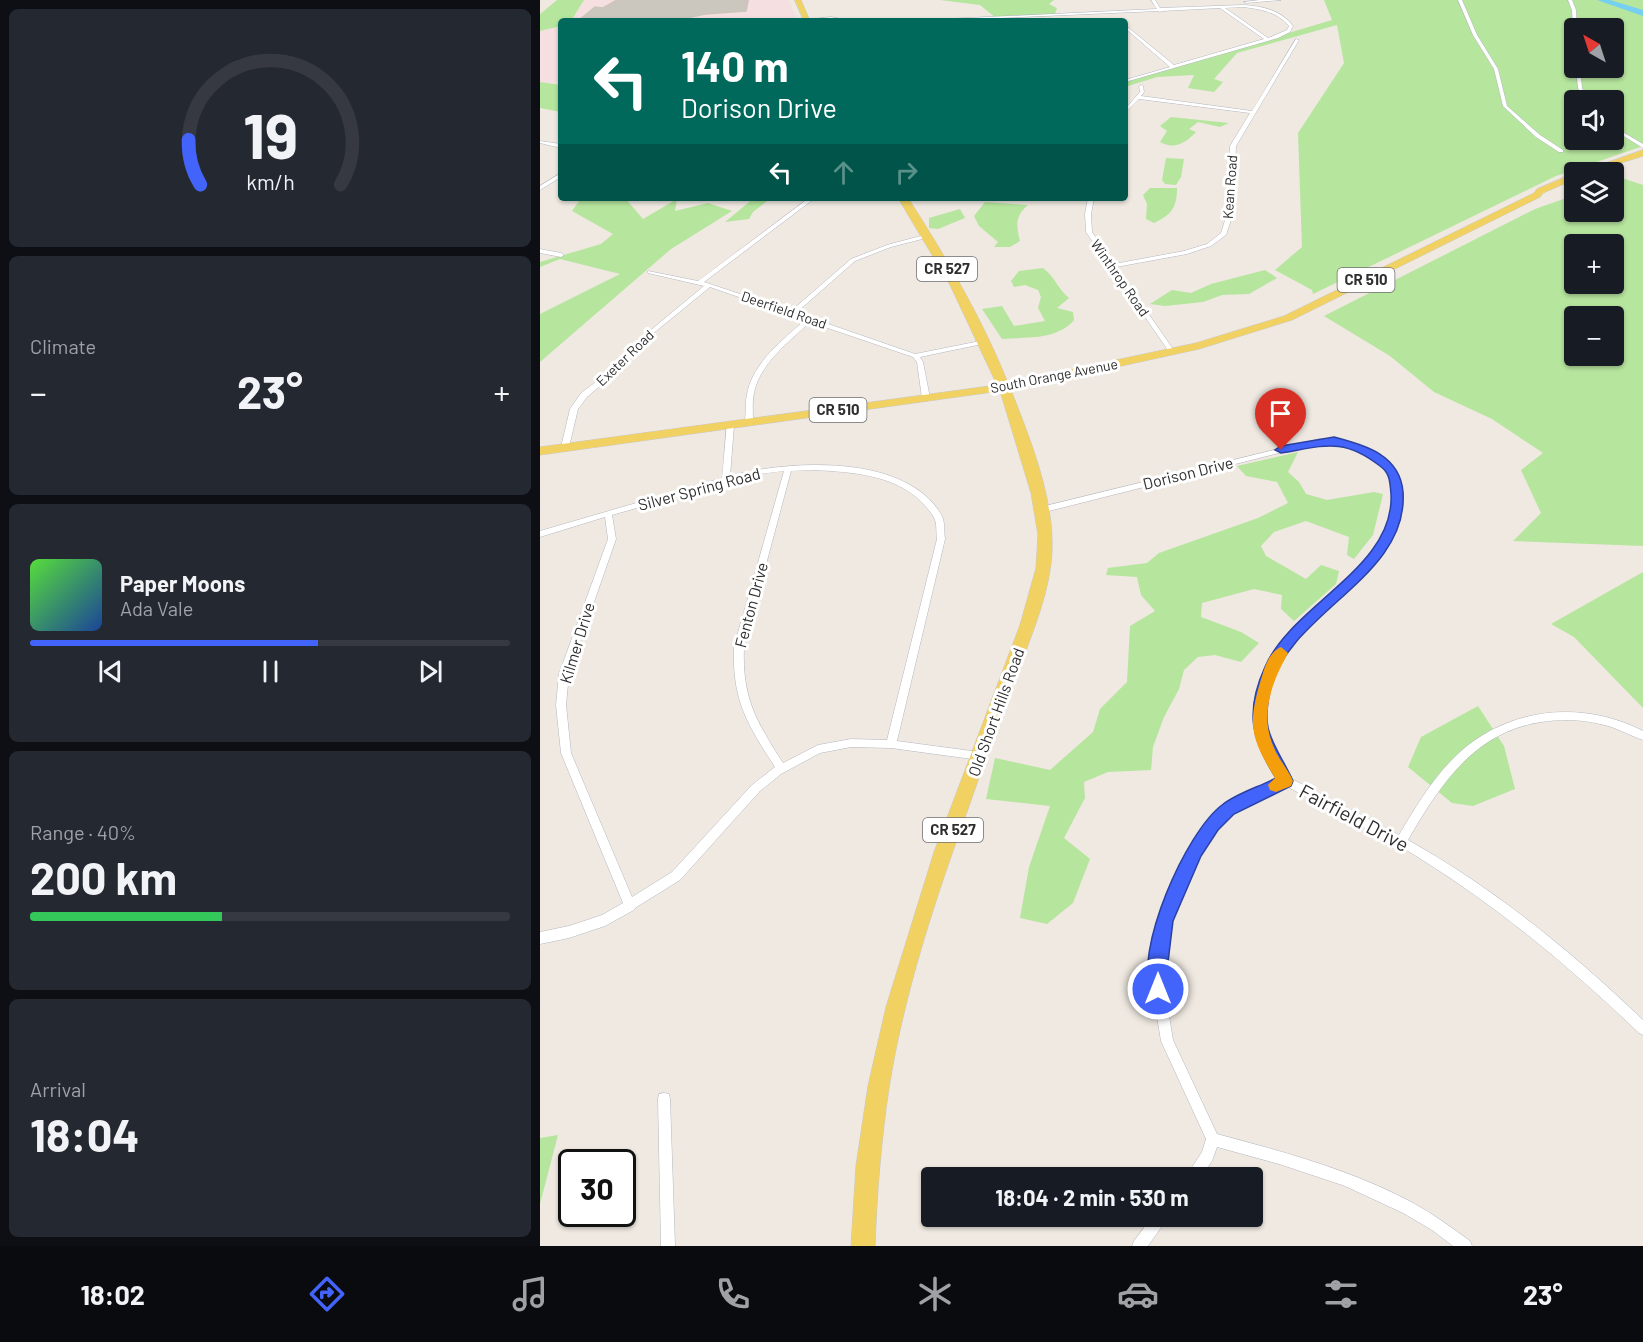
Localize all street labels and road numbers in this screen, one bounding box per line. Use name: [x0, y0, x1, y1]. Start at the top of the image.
street label: Kean Road: [1219, 154, 1240, 220]
street label: Winthrop Road: [1088, 236, 1153, 320]
road number: CR 527: [917, 257, 977, 281]
road number: CR 510: [1338, 268, 1394, 292]
street label: Deerfield Road: [739, 287, 829, 332]
street label: Exeter Road: [592, 326, 657, 389]
street label: South Orange Avenue: [989, 355, 1119, 396]
road number: CR 510: [810, 398, 866, 422]
street label: Dorison Drive: [1141, 452, 1235, 493]
street label: Silver Spring Road: [636, 463, 762, 514]
street label: Fenton Drive: [730, 560, 771, 650]
street label: Kilmer Drive: [555, 600, 598, 686]
street label: Old Short Hills Road: [963, 645, 1028, 779]
street label: Fairfield Drive: [1296, 778, 1413, 856]
road number: CR 527: [923, 818, 983, 842]

